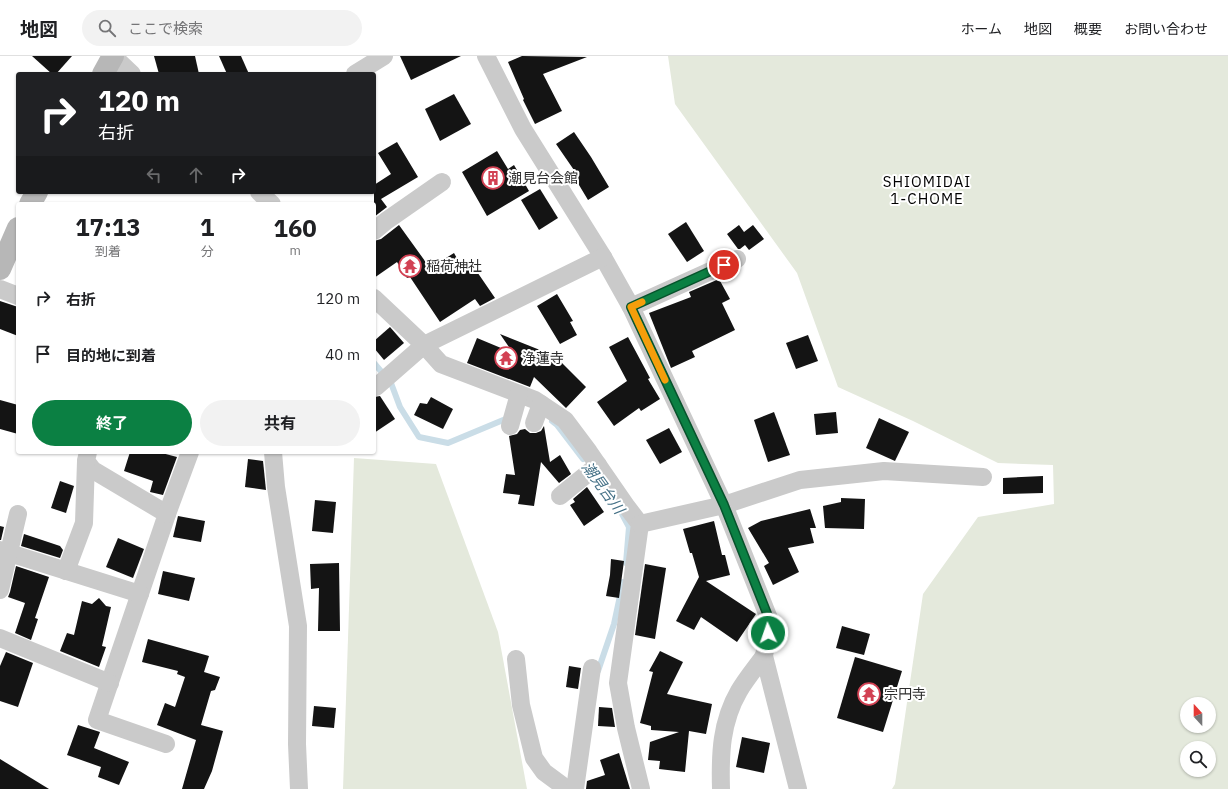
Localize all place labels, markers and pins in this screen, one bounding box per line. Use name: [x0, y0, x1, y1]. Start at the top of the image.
building icon: 潮見台会館: [480, 165, 506, 191]
place label: 潮見台会館: [508, 169, 578, 187]
pin: [707, 248, 741, 282]
temple icon: 稲荷神社: [397, 253, 423, 279]
place label: 稲荷神社: [426, 257, 482, 275]
temple icon: 浄蓮寺: [493, 345, 519, 371]
place label: 浄蓮寺: [522, 349, 564, 367]
temple icon: 宗円寺: [856, 681, 882, 707]
place label: 宗円寺: [884, 685, 926, 703]

